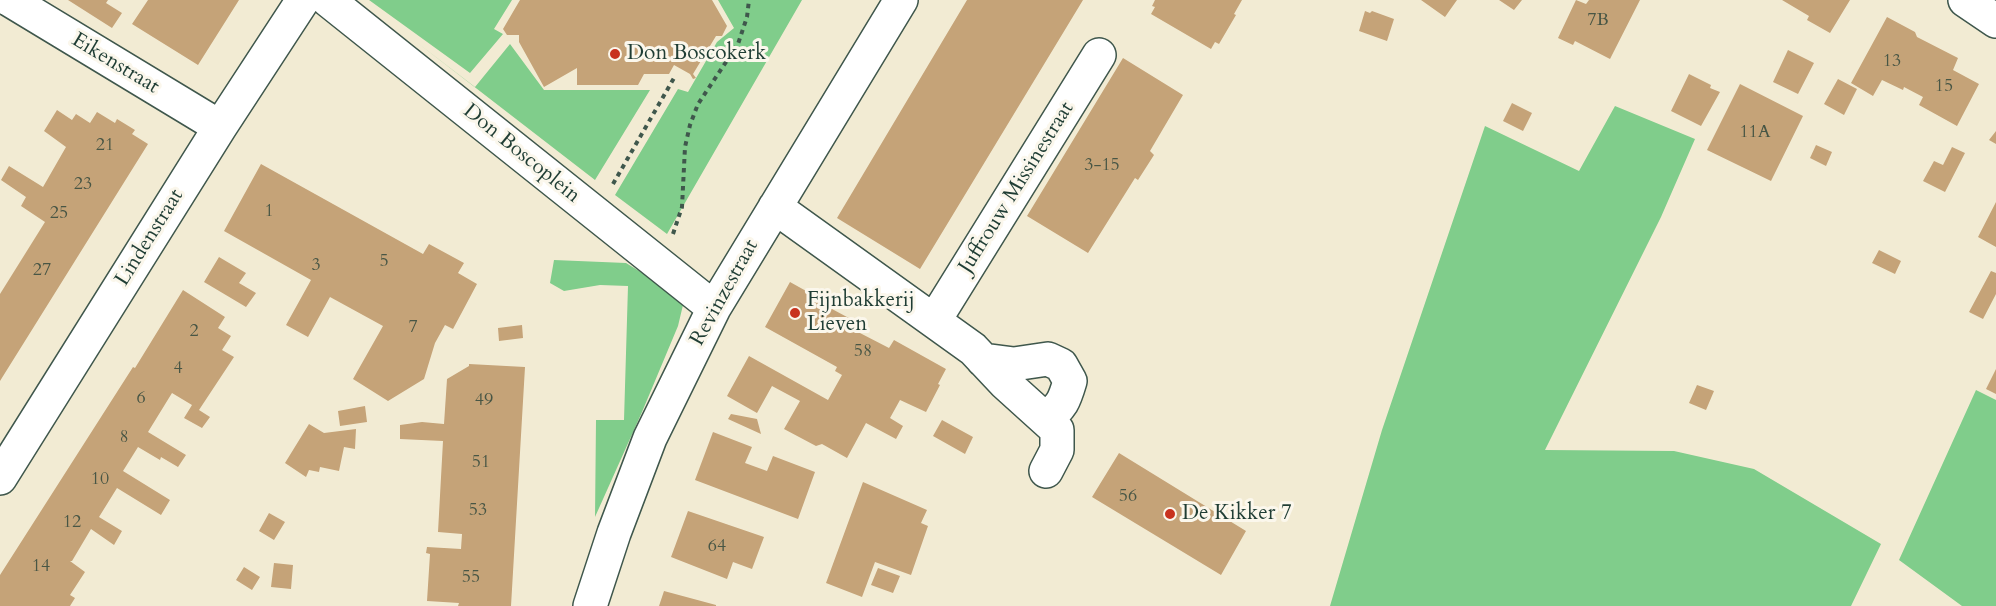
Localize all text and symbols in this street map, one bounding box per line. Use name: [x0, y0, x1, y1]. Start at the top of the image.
house number: 7B: [1587, 10, 1609, 32]
street label: Eikenstraat: [67, 28, 163, 100]
place label: Don Boscokerk: [627, 41, 766, 67]
marker: Don Boscokerk: [608, 47, 622, 61]
house number: 13: [1883, 51, 1901, 73]
house number: 15: [1935, 76, 1953, 98]
street label: Juffrouw Missinestraat: [954, 98, 1080, 278]
street label: Don Boscoplein: [457, 99, 585, 209]
house number: 11A: [1739, 122, 1771, 144]
house number: 21: [96, 135, 114, 157]
house number: 3-15: [1084, 155, 1120, 177]
house number: 23: [74, 174, 92, 196]
street label: Lindenstraat: [110, 185, 190, 291]
house number: 1: [264, 201, 274, 223]
house number: 25: [50, 203, 68, 225]
street label: Revinzestraat: [685, 235, 765, 351]
house number: 5: [379, 251, 389, 273]
house number: 3: [311, 255, 321, 277]
house number: 27: [33, 260, 51, 282]
place label: Fijnbakkerij Lieven: [807, 288, 915, 338]
marker: Fijnbakkerij Lieven: [788, 306, 802, 320]
house number: 7: [408, 317, 418, 339]
house number: 2: [189, 321, 199, 343]
house number: 58: [854, 341, 872, 363]
house number: 4: [173, 358, 183, 380]
house number: 6: [136, 388, 146, 410]
house number: 49: [475, 390, 493, 412]
house number: 8: [119, 427, 129, 449]
house number: 51: [472, 452, 490, 474]
house number: 10: [91, 469, 109, 491]
house number: 56: [1119, 486, 1137, 508]
house number: 53: [469, 500, 487, 522]
place label: De Kikker 7: [1182, 501, 1292, 527]
marker: De Kikker 7: [1163, 507, 1177, 521]
house number: 12: [63, 512, 81, 534]
house number: 64: [708, 536, 726, 558]
house number: 14: [32, 556, 50, 578]
house number: 55: [462, 567, 480, 589]

